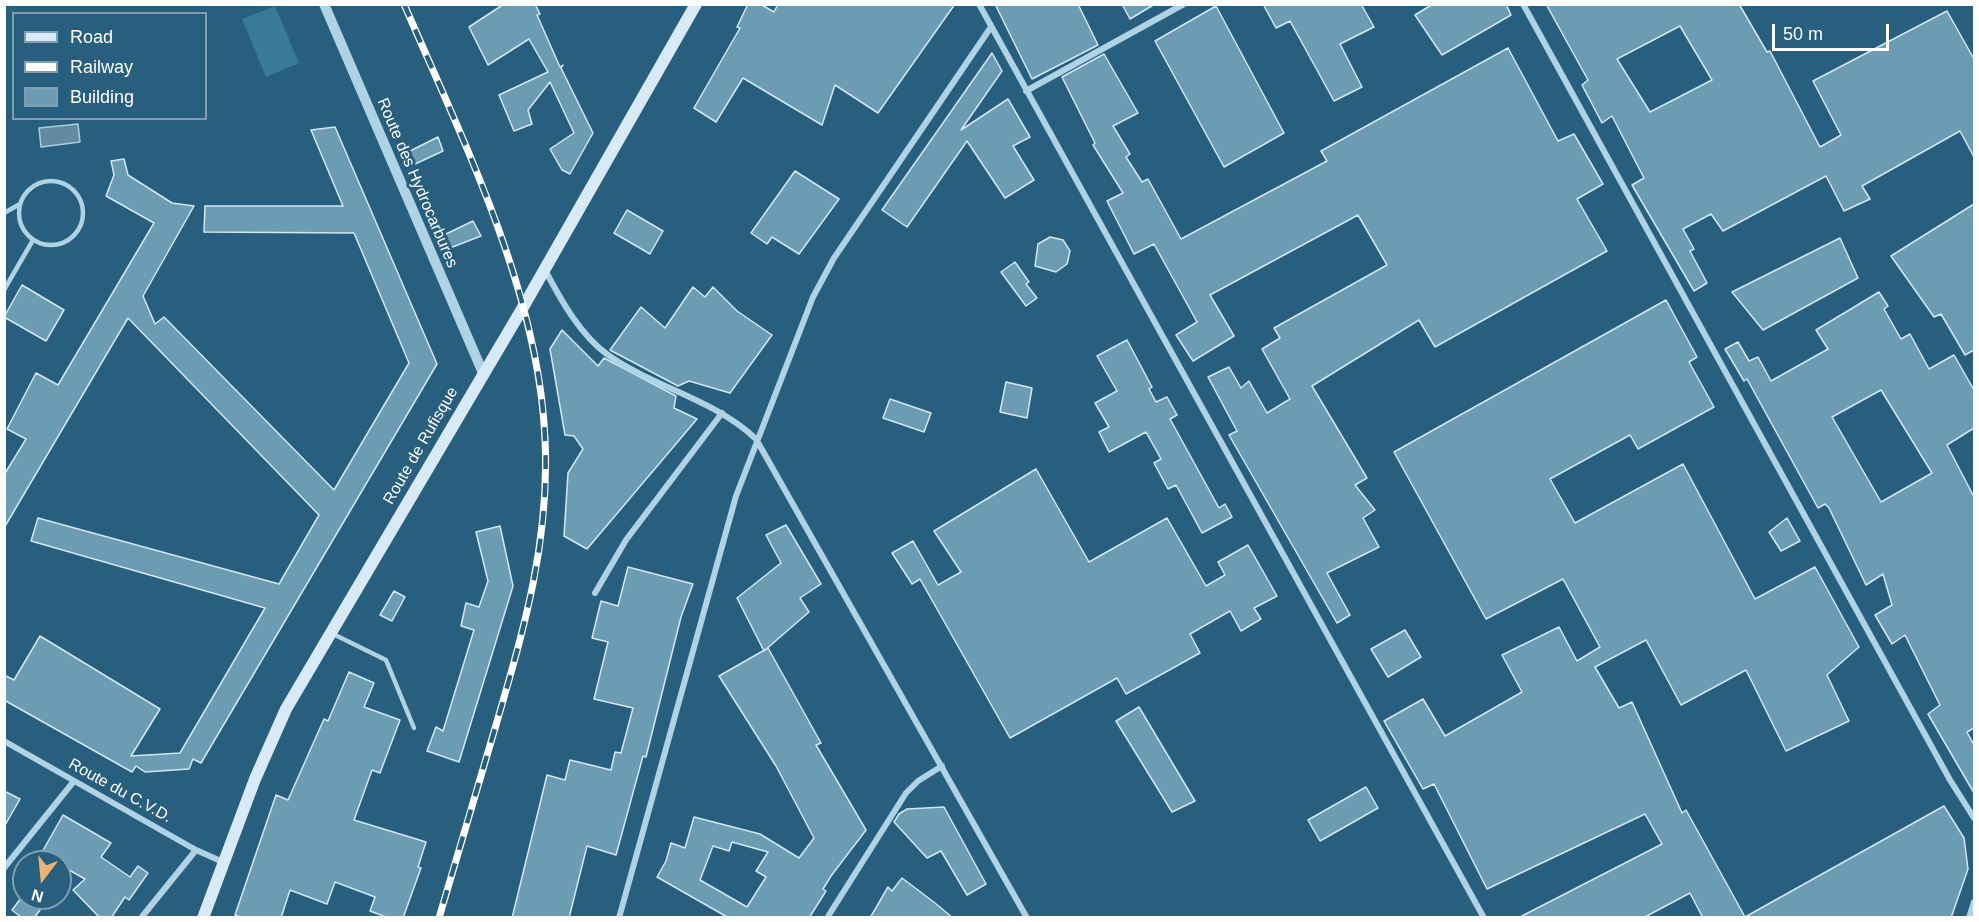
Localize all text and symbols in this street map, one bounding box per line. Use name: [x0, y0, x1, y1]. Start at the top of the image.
legend: [12, 12, 207, 120]
scale bar: [1775, 12, 1892, 50]
text: 50 m: [1783, 24, 1823, 44]
text: Road: [70, 27, 113, 47]
text: Railway: [70, 57, 133, 77]
text: Building: [70, 87, 134, 107]
street label: Route des Hydrocarbures: [373, 95, 461, 271]
street label: Route de Rufisque: [380, 384, 462, 508]
street label: Route du C.V.D.: [65, 755, 175, 827]
north arrow: [12, 850, 72, 910]
text: N: [30, 886, 45, 906]

